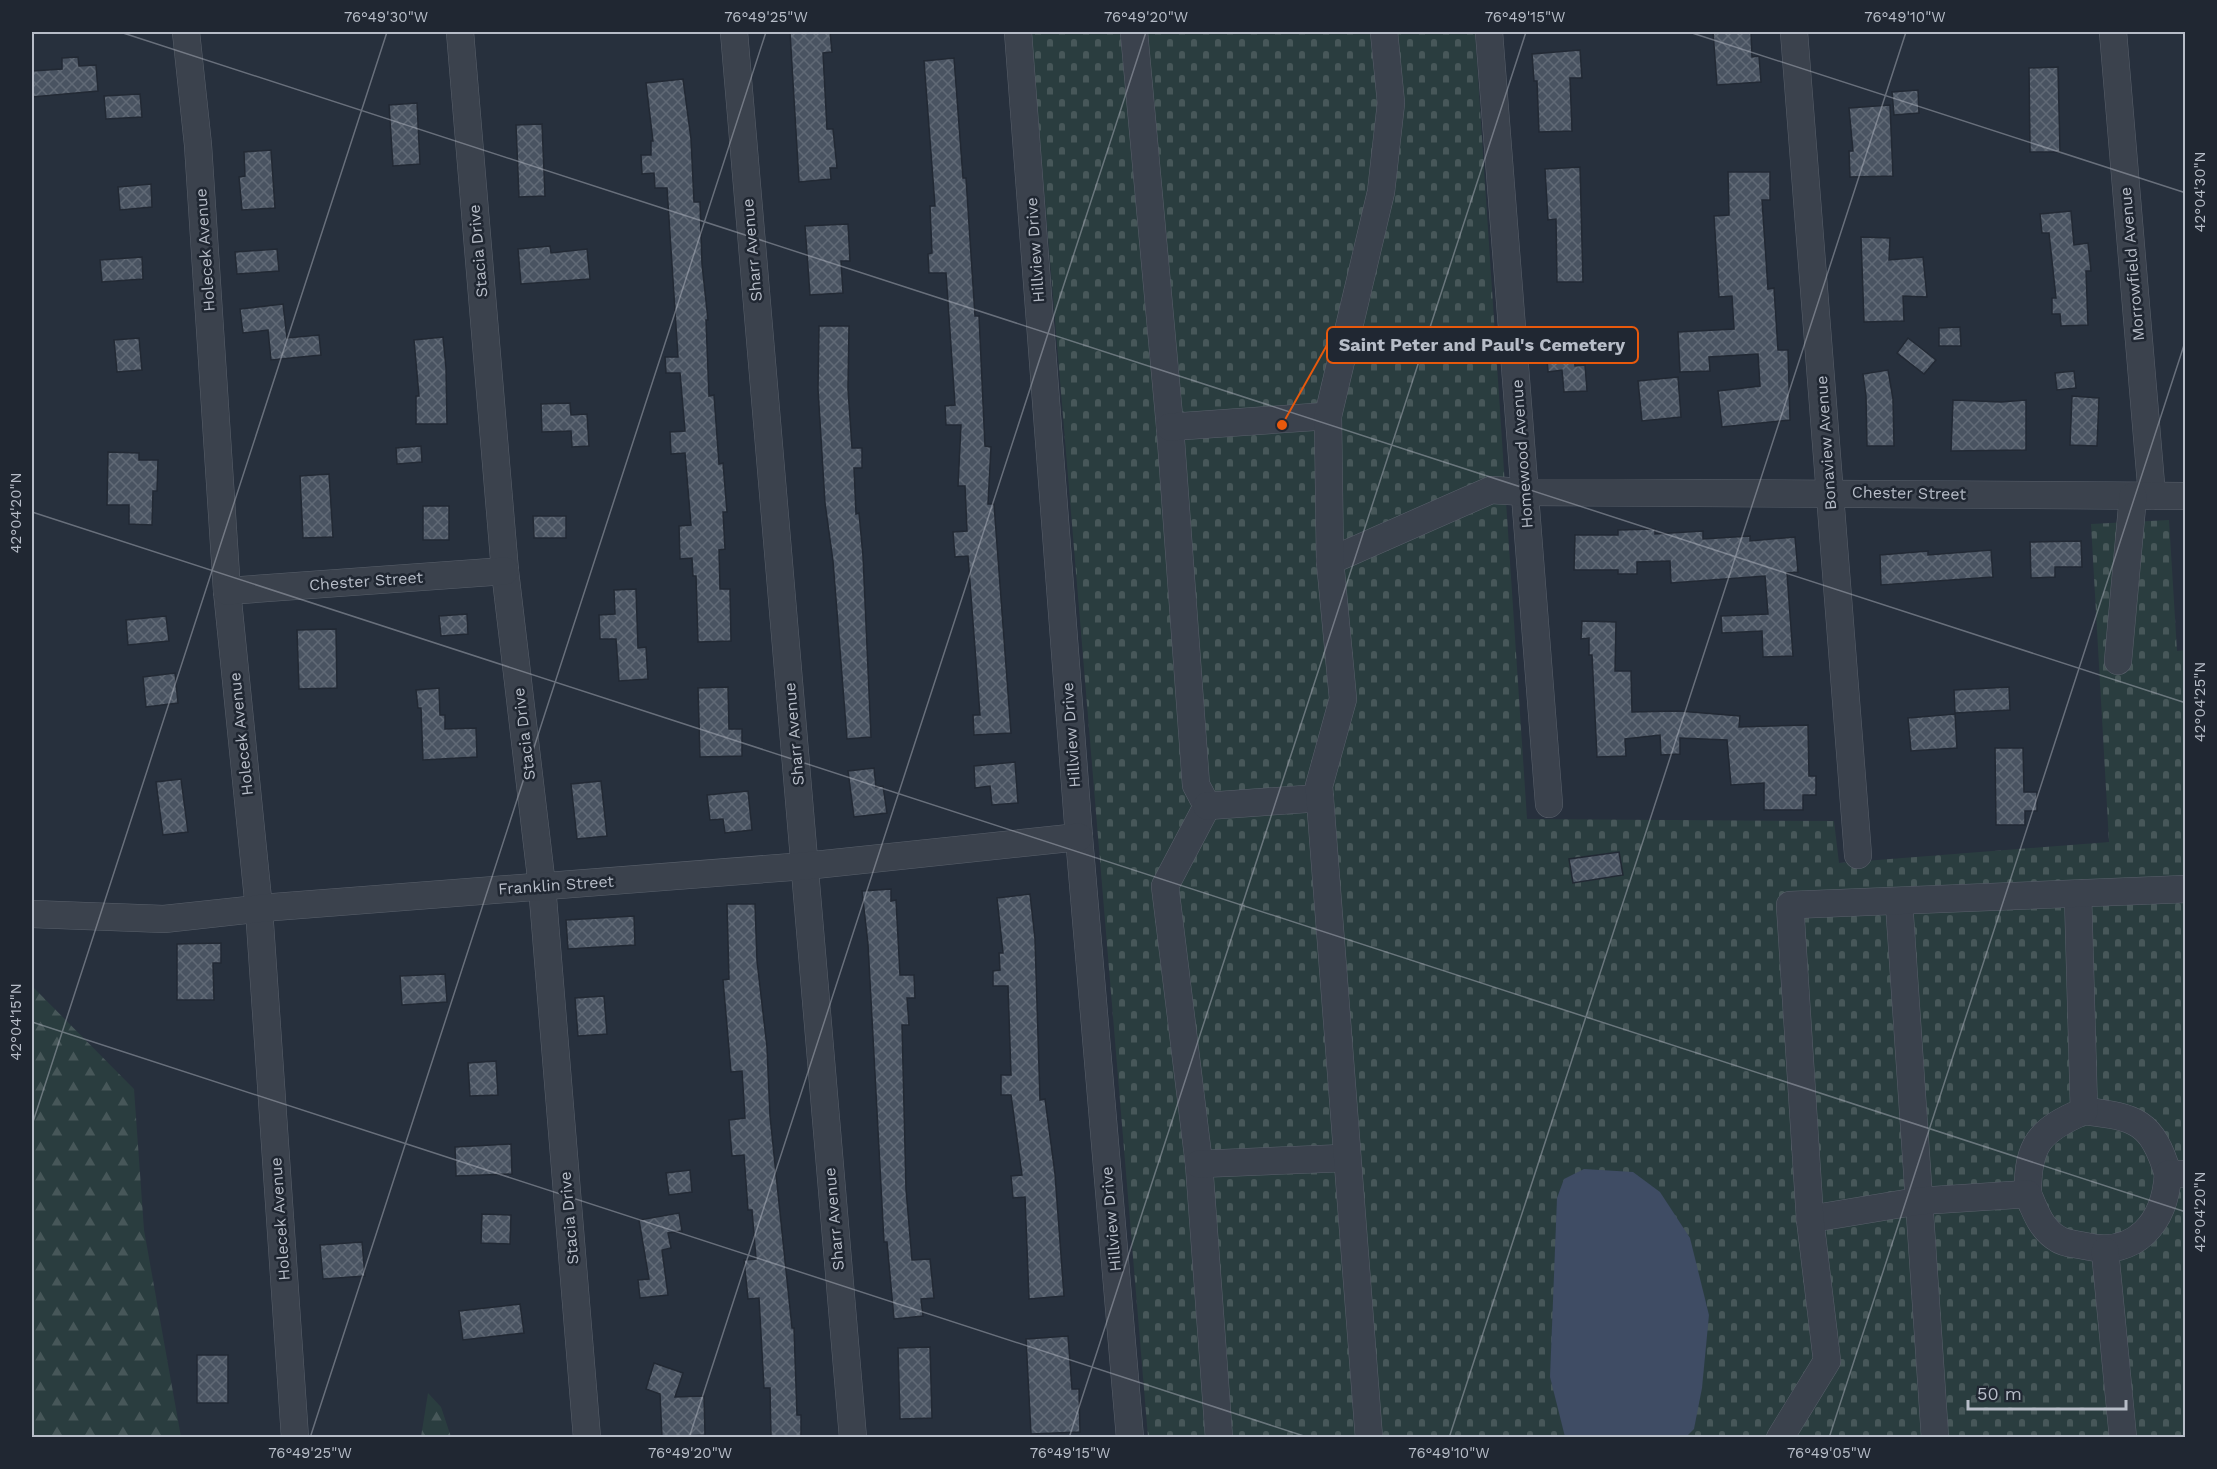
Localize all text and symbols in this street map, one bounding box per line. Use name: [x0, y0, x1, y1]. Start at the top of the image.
text: 76°49'30"W: [344, 8, 428, 26]
text: 76°49'25"W: [724, 8, 808, 26]
text: 76°49'20"W: [1104, 8, 1188, 26]
text: 76°49'15"W: [1485, 8, 1565, 26]
text: 76°49'10"W: [1864, 8, 1946, 26]
text: 42°04'30"N: [2191, 151, 2209, 233]
street label: Morrowfield Avenue: [2116, 186, 2148, 342]
street label: Holecek Avenue: [191, 188, 219, 312]
street label: Hillview Drive: [1022, 197, 1048, 303]
street label: Sharr Avenue: [738, 198, 766, 302]
street label: Stacia Drive: [464, 204, 492, 298]
callout: Saint Peter and Paul's Cemetery: [1327, 327, 1638, 363]
text: Saint Peter and Paul's Cemetery: [1339, 334, 1626, 355]
street label: Bonaview Avenue: [1812, 375, 1840, 511]
street label: Homewood Avenue: [1507, 379, 1537, 529]
text: 42°04'20"N: [7, 472, 25, 554]
street label: Chester Street: [1852, 483, 1967, 504]
street label: Chester Street: [308, 568, 424, 594]
text: 42°04'25"N: [2191, 662, 2209, 742]
street label: Holecek Avenue: [225, 672, 257, 796]
street label: Sharr Avenue: [780, 682, 808, 786]
street label: Hillview Drive: [1058, 682, 1084, 788]
street label: Stacia Drive: [509, 687, 539, 781]
street label: Franklin Street: [497, 871, 615, 899]
text: 42°04'15"N: [7, 983, 25, 1061]
street label: Holecek Avenue: [266, 1157, 294, 1281]
street label: Hillview Drive: [1097, 1166, 1125, 1272]
street label: Sharr Avenue: [820, 1167, 848, 1271]
street label: Stacia Drive: [555, 1171, 583, 1265]
text: 42°04'20"N: [2191, 1171, 2209, 1253]
scale bar: [1968, 1373, 2126, 1411]
text: 50 m: [1977, 1383, 2022, 1404]
text: 76°49'25"W: [268, 1444, 352, 1462]
text: 76°49'20"W: [648, 1444, 732, 1462]
text: 76°49'15"W: [1030, 1444, 1110, 1462]
text: 76°49'10"W: [1408, 1444, 1490, 1462]
text: 76°49'05"W: [1787, 1444, 1871, 1462]

